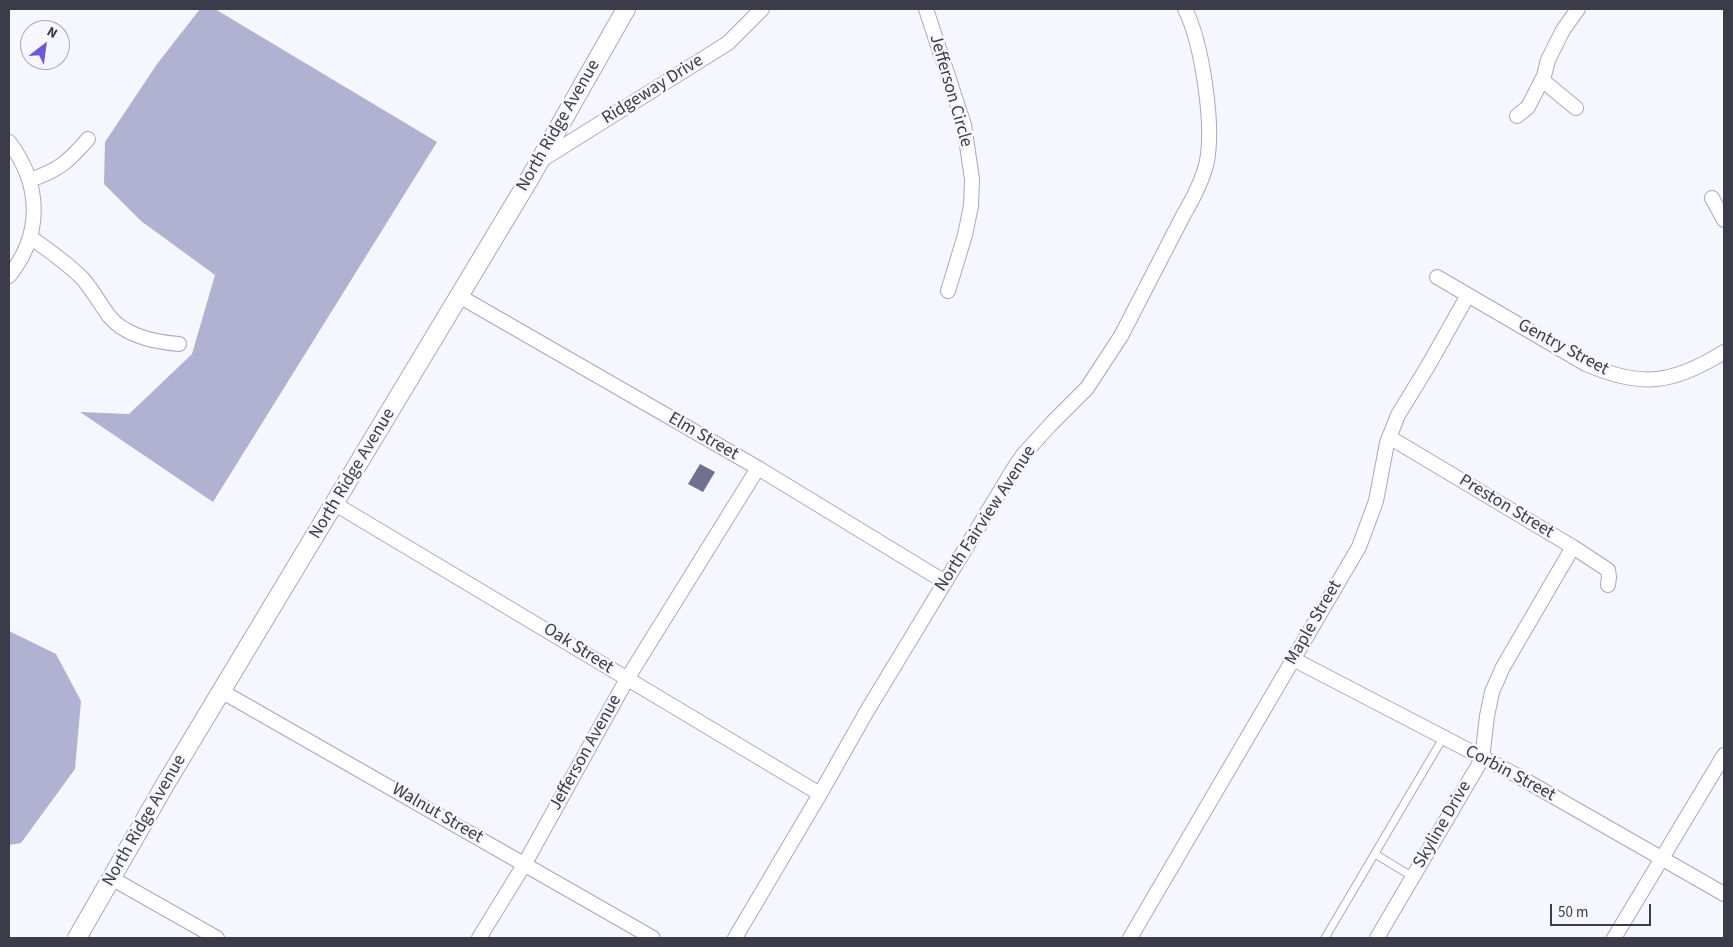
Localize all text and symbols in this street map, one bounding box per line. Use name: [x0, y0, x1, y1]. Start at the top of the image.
north arrow: [20, 20, 70, 70]
text: N: [43, 22, 61, 44]
street label: Jefferson Circle: [924, 32, 976, 150]
street label: Ridgeway Drive: [598, 50, 708, 130]
street label: North Ridge Avenue: [512, 56, 606, 196]
street label: Gentry Street: [1514, 315, 1612, 381]
street label: North Ridge Avenue: [305, 405, 401, 543]
street label: Elm Street: [664, 408, 742, 466]
street label: North Fairview Avenue: [931, 442, 1041, 596]
street label: Preston Street: [1455, 470, 1557, 544]
street label: Maple Street: [1281, 577, 1347, 669]
street label: Oak Street: [539, 619, 617, 679]
street label: Jefferson Avenue: [545, 691, 627, 815]
street label: Corbin Street: [1461, 741, 1559, 807]
street label: North Ridge Avenue: [98, 751, 192, 891]
street label: Skyline Drive: [1409, 777, 1477, 873]
street label: Walnut Street: [387, 779, 487, 849]
scale bar: [1553, 894, 1654, 926]
text: 50 m: [1558, 902, 1588, 923]

